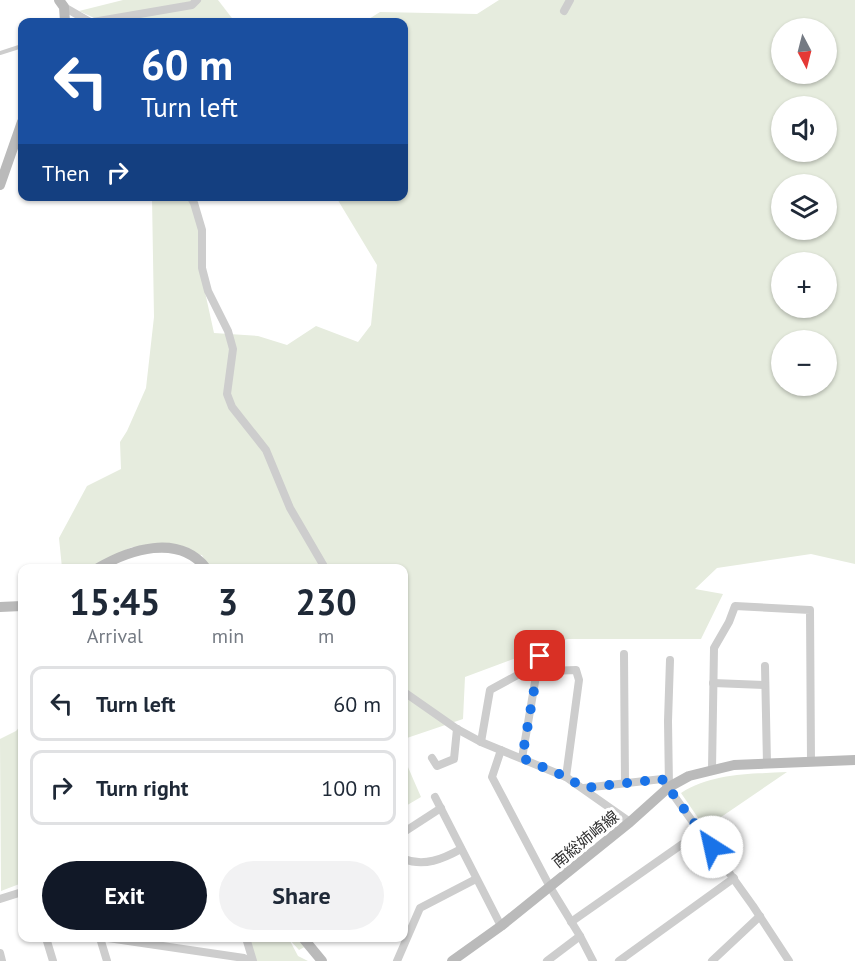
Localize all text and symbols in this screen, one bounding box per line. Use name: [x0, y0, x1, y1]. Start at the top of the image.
north arrow: [771, 18, 837, 84]
map controls: [771, 18, 837, 396]
text: 60 m: [141, 37, 233, 92]
icon: left: [42, 42, 120, 120]
text: Turn left: [141, 90, 238, 124]
button: sound: [771, 96, 837, 162]
icon: right: [101, 156, 134, 189]
text: Then: [42, 159, 89, 187]
button: layers: [771, 174, 837, 240]
button: +: [771, 252, 837, 318]
button: −: [771, 330, 837, 396]
text: 15:45: [69, 578, 161, 625]
text: 3: [218, 578, 238, 625]
text: 230: [296, 578, 357, 625]
text: Arrival: [87, 623, 143, 649]
text: min: [212, 623, 244, 649]
text: m: [318, 623, 334, 649]
pin: [514, 630, 565, 681]
icon: arrive: [523, 639, 556, 672]
icon: left: [45, 687, 78, 720]
text: Turn left: [96, 690, 176, 718]
text: 60 m: [333, 690, 381, 718]
icon: right: [45, 771, 78, 804]
text: Turn right: [96, 774, 188, 802]
text: 100 m: [321, 774, 381, 802]
street label: 南総姉崎線: [548, 806, 622, 872]
position arrow: [680, 815, 744, 879]
button: Exit: [42, 861, 207, 930]
button: Share: [219, 861, 384, 930]

